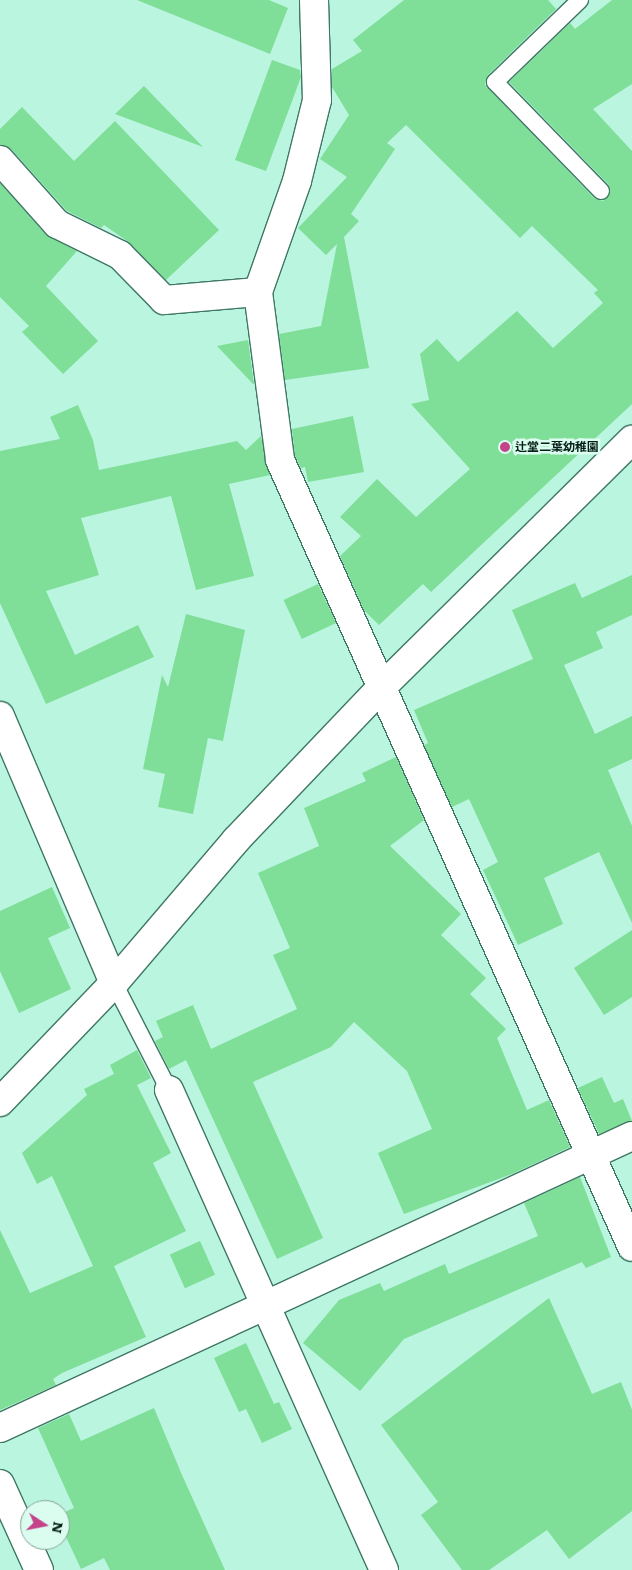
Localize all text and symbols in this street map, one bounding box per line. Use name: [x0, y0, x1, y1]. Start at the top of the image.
place label: 辻堂二葉幼稚園: [515, 440, 599, 454]
marker: 辻堂二葉幼稚園: [499, 441, 511, 453]
north arrow: [20, 1500, 70, 1550]
text: N: [48, 1520, 70, 1535]

